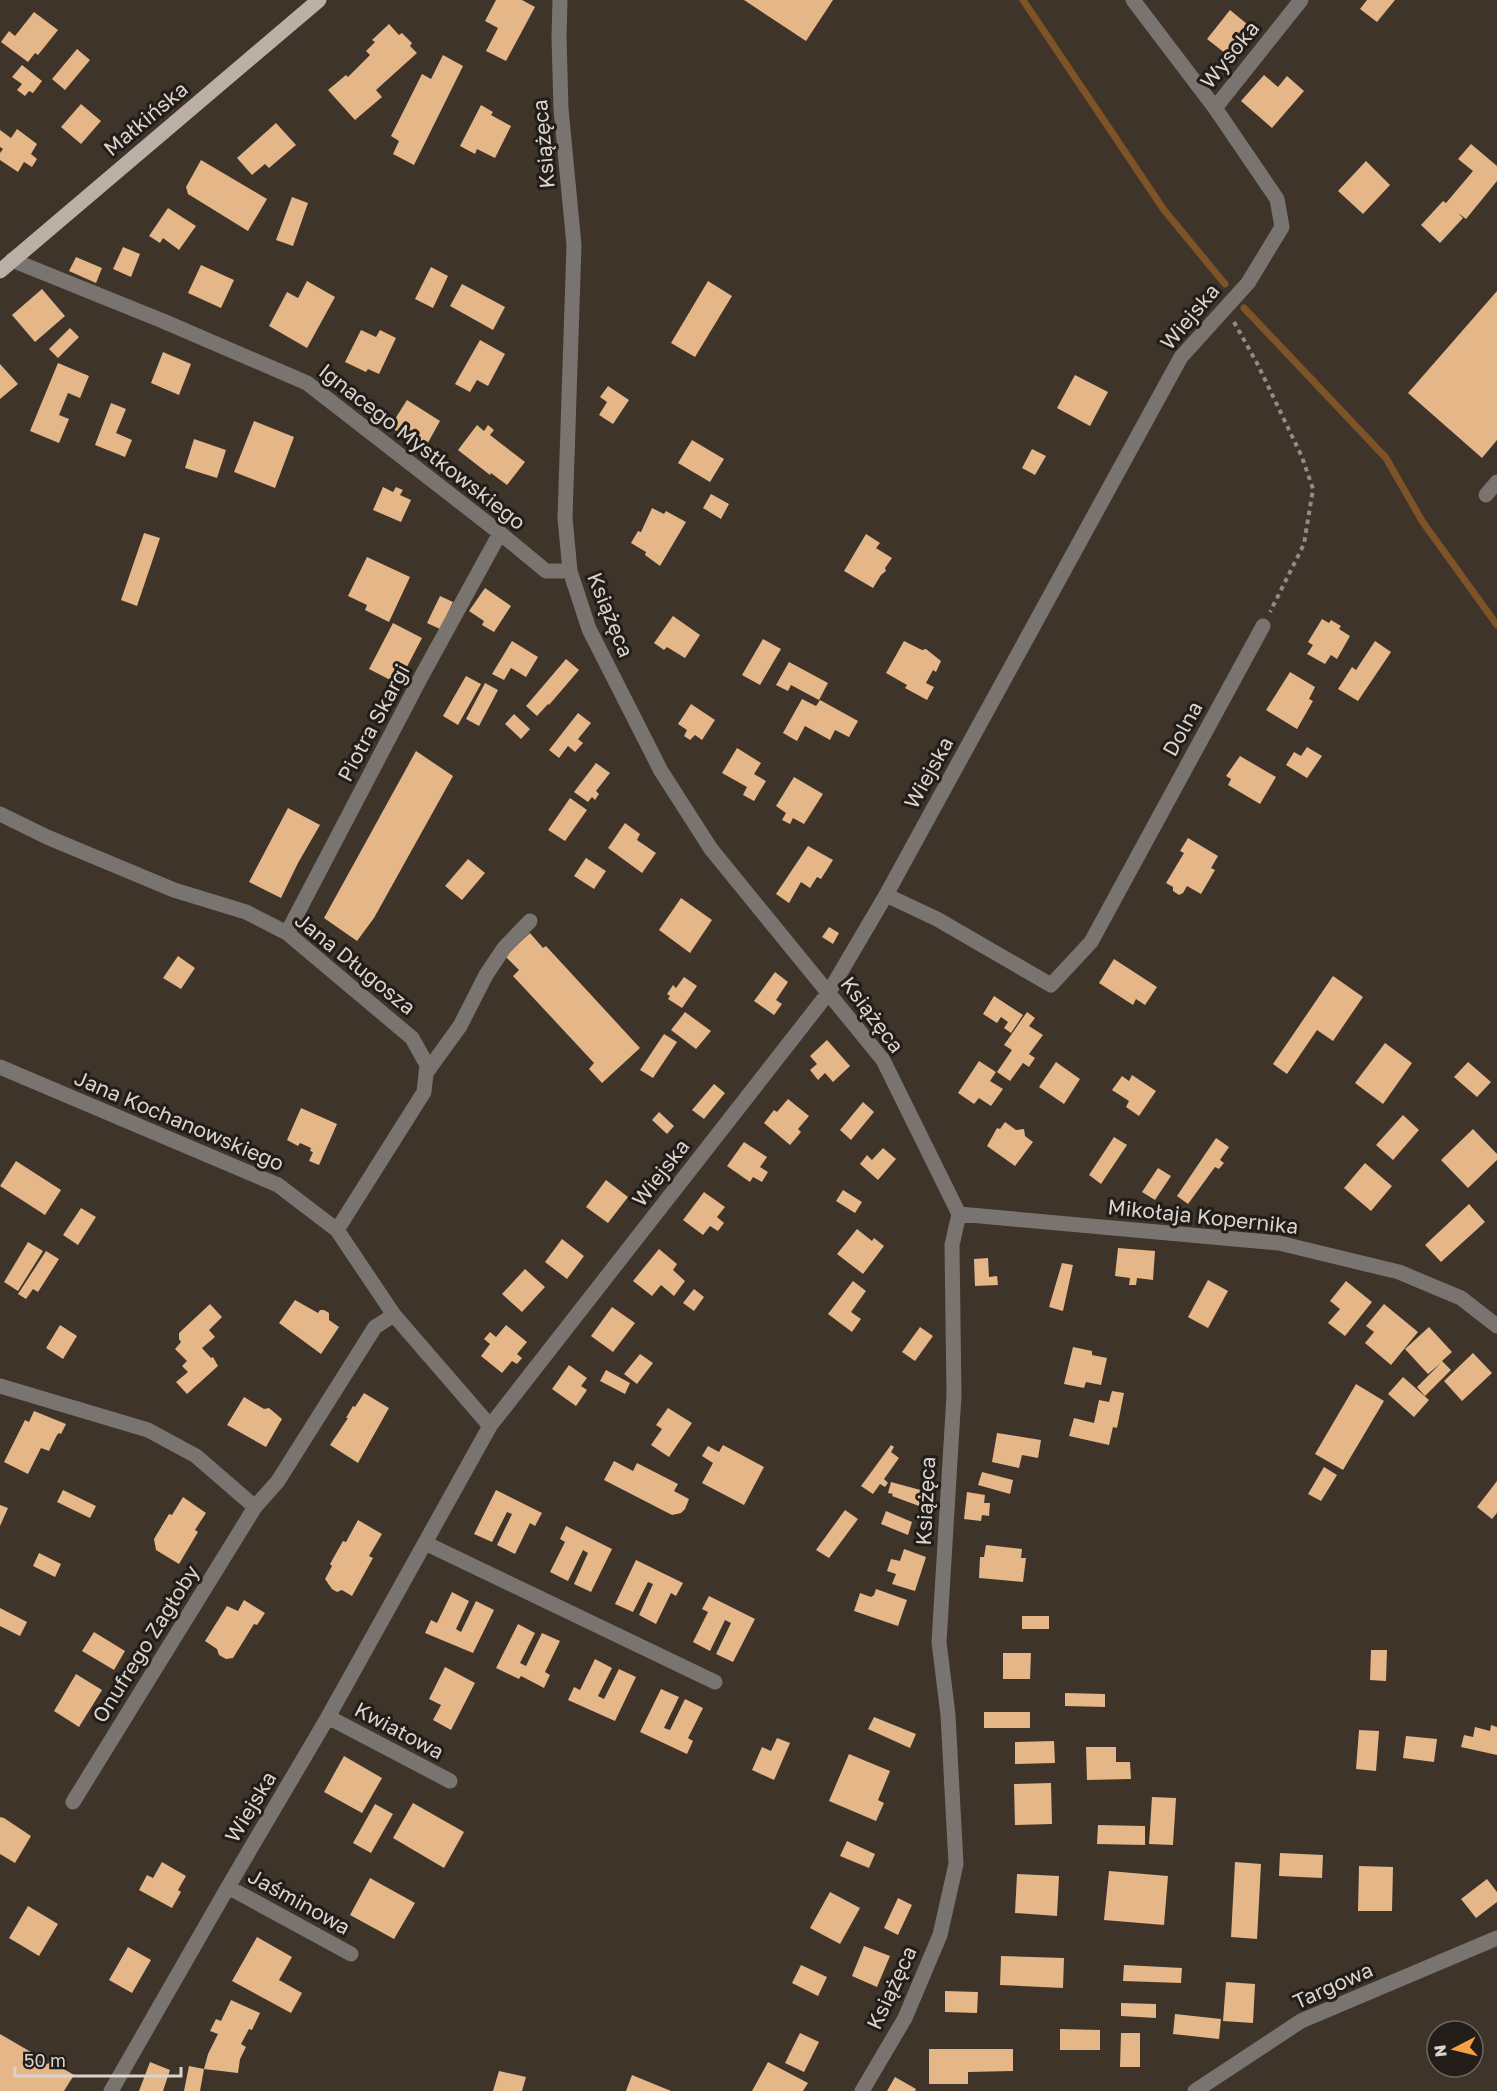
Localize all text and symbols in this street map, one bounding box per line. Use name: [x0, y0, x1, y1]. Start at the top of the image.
street label: Wysoka: [1194, 15, 1264, 93]
street label: Małkińska: [98, 75, 193, 161]
street label: Książęca: [526, 99, 560, 190]
street label: Wiejska: [1154, 278, 1224, 355]
street label: Ignacego Mystkowskiego: [314, 357, 531, 535]
street label: Książęca: [582, 568, 640, 661]
street label: Piotra Skargi: [331, 659, 415, 786]
street label: Dolna: [1156, 696, 1208, 761]
street label: Wiejska: [898, 732, 958, 813]
street label: Jana Długosza: [290, 907, 421, 1020]
street label: Książęca: [836, 971, 910, 1058]
street label: Jana Kochanowskiego: [71, 1064, 288, 1176]
street label: Wiejska: [626, 1134, 695, 1211]
street label: Mikołaja Kopernika: [1106, 1193, 1300, 1239]
street label: Książęca: [910, 1456, 940, 1546]
street label: Onufrego Zagłoby: [86, 1560, 204, 1727]
street label: Kwiatowa: [350, 1696, 449, 1764]
street label: Wiejska: [219, 1766, 281, 1847]
street label: Jaśminowa: [244, 1862, 355, 1940]
street label: Książęca: [860, 1942, 922, 2033]
street label: Targowa: [1289, 1956, 1377, 2014]
north arrow: [1425, 2019, 1485, 2079]
scale bar: [15, 2040, 182, 2078]
text: N: [1429, 2044, 1451, 2058]
text: 50 m: [24, 2049, 66, 2071]

